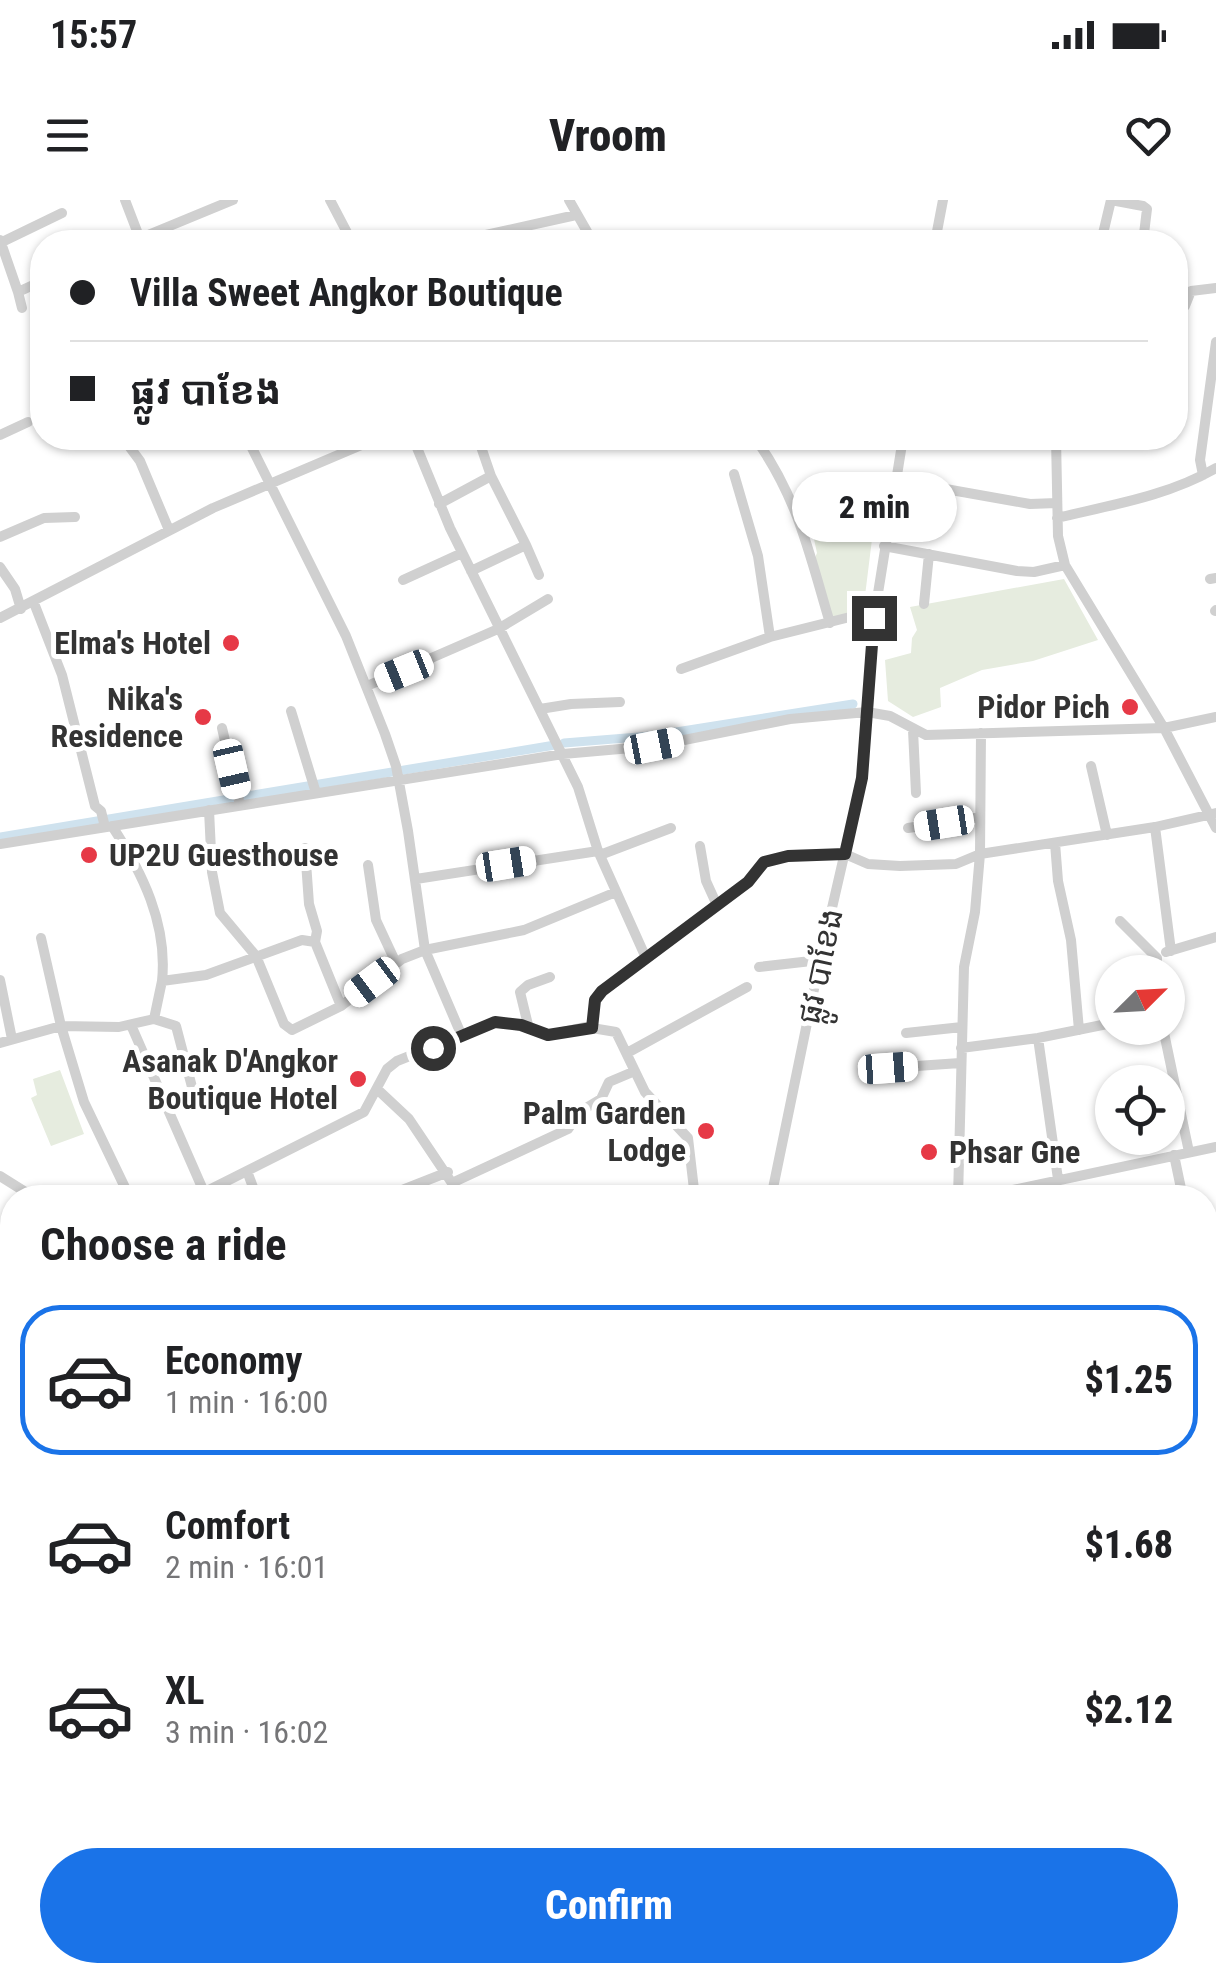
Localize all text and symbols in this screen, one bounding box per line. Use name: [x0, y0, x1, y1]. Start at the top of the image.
text: 15:57: [50, 13, 137, 57]
icon: menu: [40, 108, 95, 163]
icon: heart: [1121, 108, 1176, 163]
text: Vroom: [549, 109, 667, 162]
text: Villa Sweet Angkor Boutique: [130, 271, 563, 315]
text: ផ្លូវ បាខែង: [130, 369, 281, 413]
callout: 2 min: [792, 473, 956, 543]
text: 2 min: [839, 488, 910, 526]
route end: [852, 596, 897, 641]
place label: Elma's Hotel: [54, 624, 211, 662]
marker: Elma's Hotel: [220, 632, 242, 654]
car: [371, 646, 437, 696]
place label: Nika's Residence: [50, 680, 183, 755]
place label: Pidor Pich: [977, 688, 1110, 726]
marker: Pidor Pich: [1119, 696, 1141, 718]
marker: Nika's Residence: [192, 706, 214, 728]
car: [622, 726, 686, 766]
car: [211, 736, 253, 802]
car: [912, 803, 976, 843]
place label: UP2U Guesthouse: [109, 836, 339, 874]
marker: UP2U Guesthouse: [78, 844, 100, 866]
car: [474, 844, 538, 884]
street label: ផ្លូវ បាខែង: [789, 905, 860, 1029]
car: [339, 952, 405, 1012]
north arrow: [1095, 955, 1185, 1045]
map controls: [1095, 955, 1185, 1155]
route start: [411, 1026, 456, 1071]
place label: Asanak D'Angkor Boutique Hotel: [122, 1042, 338, 1117]
car: [857, 1051, 919, 1085]
button: locate: [1095, 1065, 1185, 1155]
marker: Asanak D'Angkor Boutique Hotel: [347, 1068, 369, 1090]
place label: Palm Garden Lodge: [523, 1094, 686, 1169]
marker: Palm Garden Lodge: [695, 1120, 717, 1142]
place label: Phsar Gne: [949, 1133, 1080, 1171]
marker: Phsar Gne: [918, 1141, 940, 1163]
text: Choose a ride: [40, 1218, 287, 1271]
icon: car: [45, 1335, 135, 1425]
text: Economy: [165, 1339, 302, 1383]
text: $1.25: [1084, 1358, 1173, 1402]
text: 1 min · 16:00: [165, 1383, 328, 1421]
icon: car: [45, 1500, 135, 1590]
text: Comfort: [165, 1504, 290, 1548]
text: $1.68: [1084, 1523, 1173, 1567]
text: 2 min · 16:01: [165, 1548, 328, 1586]
icon: car: [45, 1665, 135, 1755]
text: XL: [165, 1669, 204, 1713]
text: $2.12: [1084, 1688, 1173, 1732]
text: 3 min · 16:02: [165, 1713, 328, 1751]
button: Confirm: [40, 1848, 1178, 1963]

